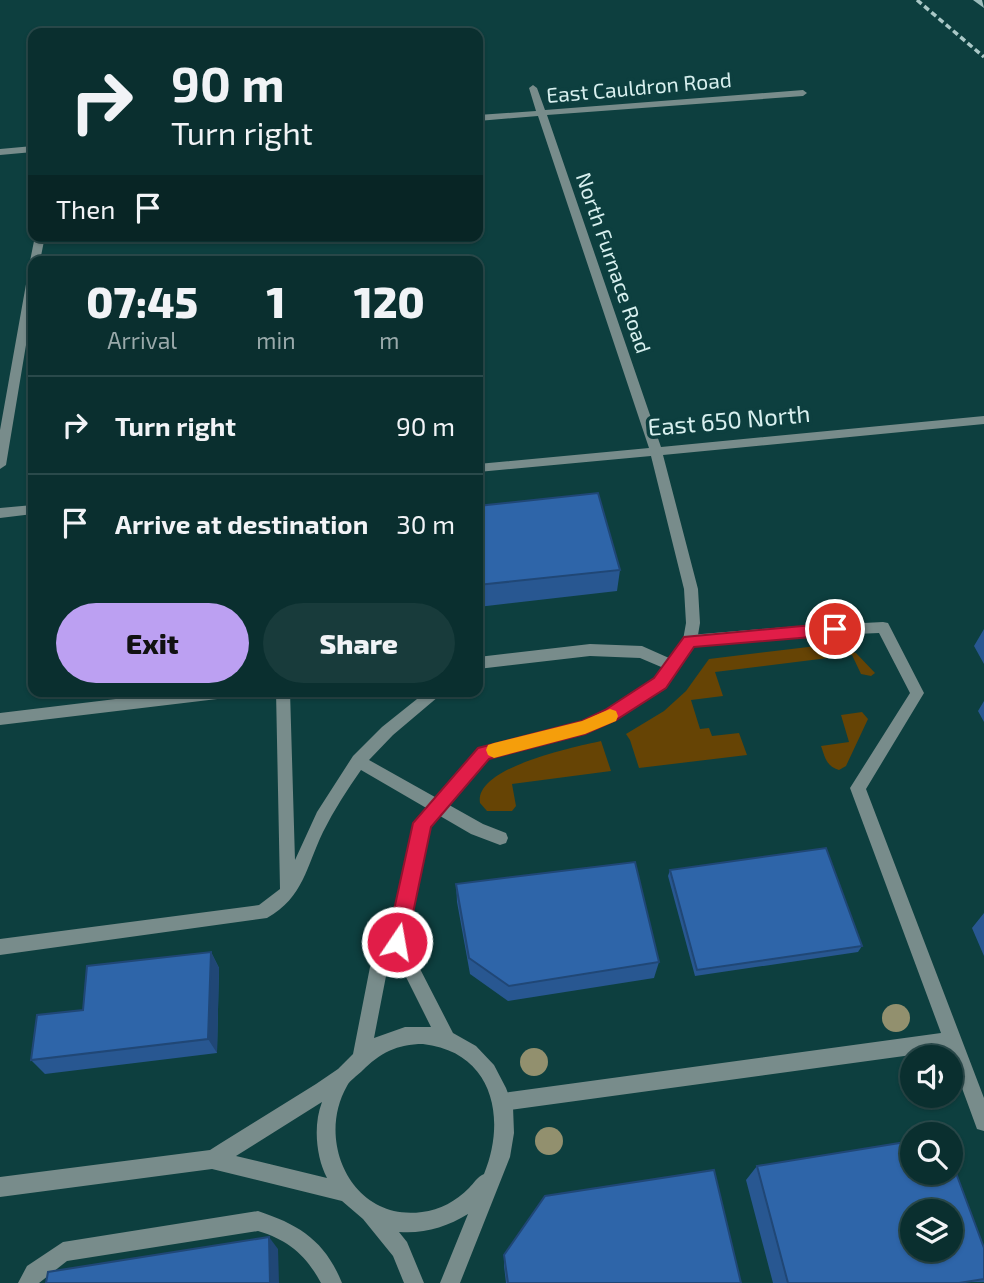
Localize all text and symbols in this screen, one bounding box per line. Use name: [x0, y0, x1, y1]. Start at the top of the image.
text: 90 m: [171, 53, 285, 112]
icon: right: [56, 56, 147, 147]
street label: East Cauldron Road: [545, 66, 732, 107]
text: Turn right: [171, 113, 313, 151]
street label: North Furnace Road: [572, 169, 657, 356]
icon: arrive: [129, 189, 167, 227]
text: Then: [56, 193, 115, 224]
text: 07:45: [86, 276, 198, 326]
text: 1: [266, 276, 285, 326]
text: 120: [354, 276, 425, 326]
text: Arrival: [107, 326, 177, 354]
text: min: [256, 326, 296, 354]
text: m: [379, 326, 399, 354]
street label: East 650 North: [646, 398, 811, 441]
icon: right: [56, 406, 94, 444]
text: Turn right: [115, 410, 236, 441]
text: 90 m: [396, 410, 455, 441]
icon: arrive: [56, 504, 94, 542]
text: Arrive at destination: [115, 508, 368, 539]
text: 30 m: [396, 508, 455, 539]
pin: [805, 599, 865, 659]
button: Exit: [56, 603, 249, 683]
button: Share: [263, 603, 455, 683]
icon: arrive: [816, 610, 854, 648]
position arrow: [360, 905, 434, 979]
map controls: [900, 1045, 963, 1262]
button: sound: [900, 1045, 963, 1108]
button: search: [900, 1122, 963, 1185]
button: layers: [900, 1199, 963, 1262]

